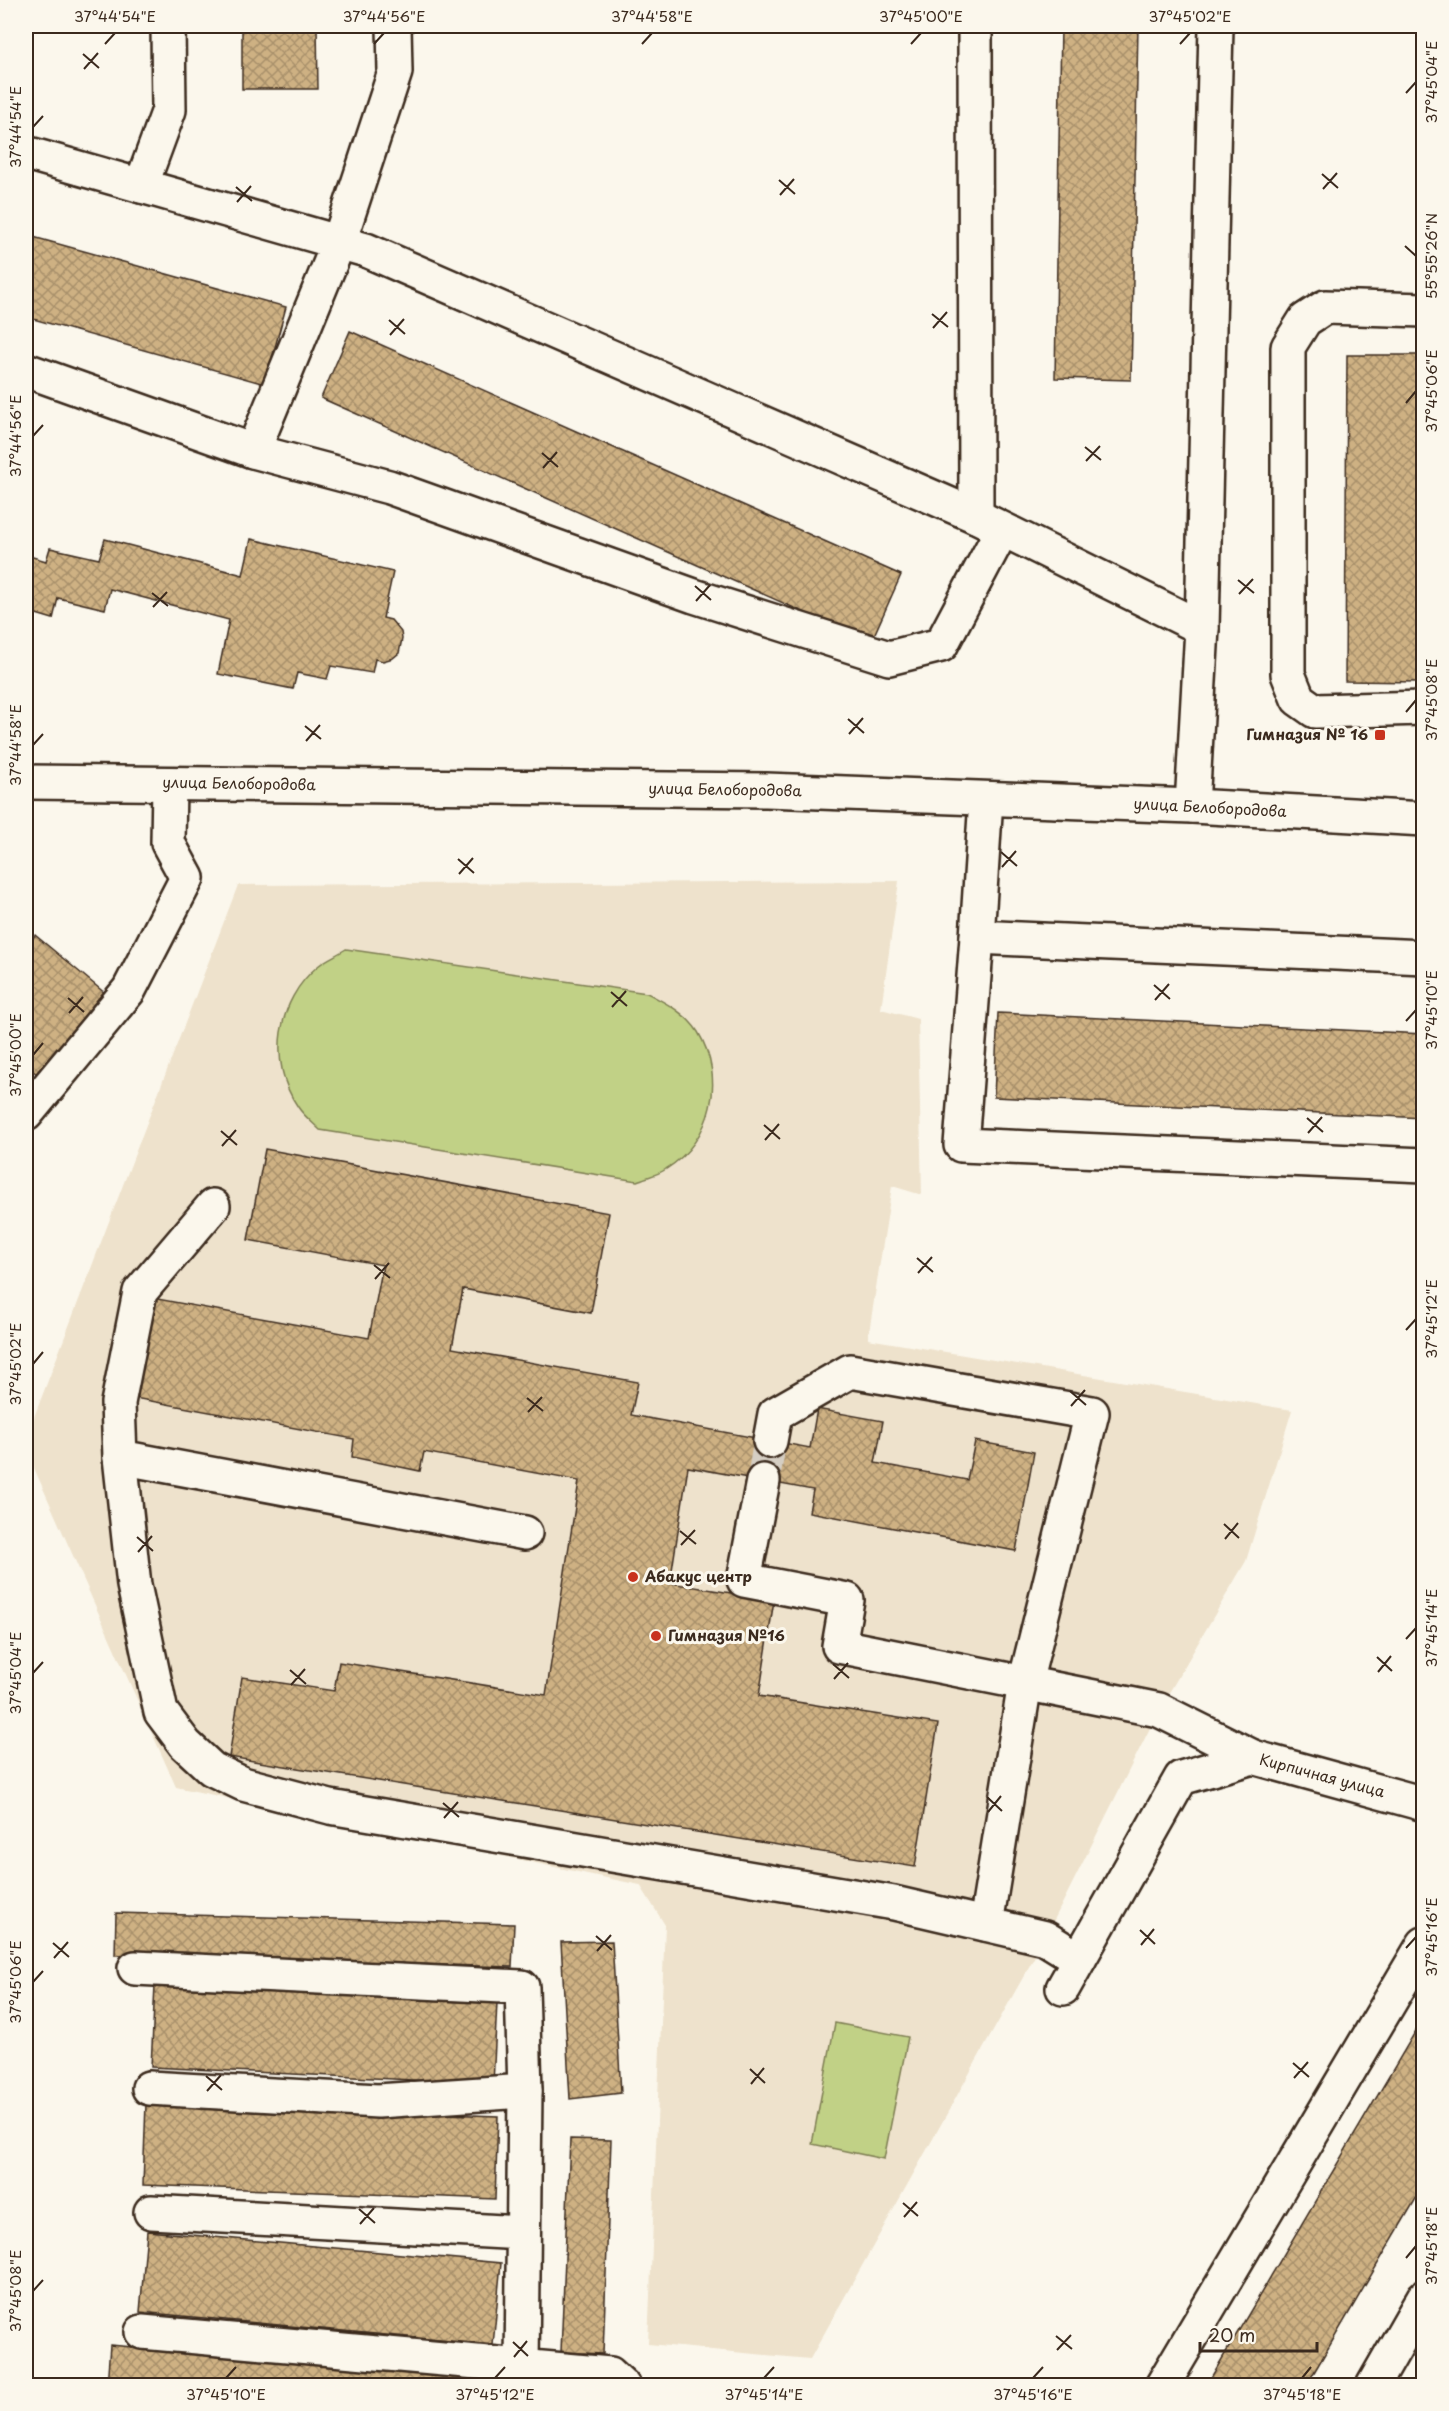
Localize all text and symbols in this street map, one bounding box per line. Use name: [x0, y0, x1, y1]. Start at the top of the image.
text: 37°44'54"E: [74, 4, 156, 27]
text: 37°44'56"E: [343, 4, 425, 27]
text: 37°44'58"E: [611, 4, 693, 27]
text: 37°45'00"E: [879, 4, 963, 27]
text: 37°45'02"E: [1148, 4, 1232, 27]
text: 37°45'04"E: [1419, 41, 1442, 123]
text: 37°44'54"E: [3, 86, 26, 168]
text: 55°55'26"N: [1419, 213, 1442, 299]
text: 37°45'06"E: [1419, 349, 1442, 433]
text: 37°44'56"E: [3, 395, 26, 477]
text: 37°45'08"E: [1419, 659, 1442, 741]
text: 37°44'58"E: [3, 704, 26, 786]
place label: Гимназия № 16: [1246, 722, 1368, 745]
marker: Гимназия № 16: [1373, 728, 1387, 742]
street label: улица Белобородова: [162, 770, 316, 795]
street label: улица Белобородова: [648, 776, 802, 801]
street label: улица Белобородова: [1133, 791, 1288, 822]
text: 37°45'10"E: [1419, 970, 1442, 1050]
text: 37°45'00"E: [3, 1013, 26, 1097]
text: 37°45'12"E: [1419, 1279, 1442, 1359]
text: 37°45'02"E: [3, 1322, 26, 1406]
place label: Абакус центр: [644, 1564, 752, 1587]
marker: Абакус центр: [626, 1570, 640, 1584]
text: 37°45'14"E: [1419, 1589, 1442, 1667]
place label: Гимназия №16: [668, 1623, 785, 1646]
marker: Гимназия №16: [649, 1629, 663, 1643]
text: 37°45'04"E: [3, 1632, 26, 1714]
street label: Кирпичная улица: [1257, 1747, 1388, 1803]
text: 37°45'16"E: [1419, 1897, 1442, 1977]
text: 37°45'06"E: [3, 1940, 26, 2024]
text: 37°45'18"E: [1419, 2207, 1442, 2285]
text: 37°45'08"E: [3, 2250, 26, 2332]
scale bar: [1200, 2315, 1317, 2353]
text: 20 m: [1209, 2321, 1255, 2348]
text: 37°45'10"E: [186, 2382, 266, 2405]
text: 37°45'12"E: [455, 2382, 535, 2405]
text: 37°45'14"E: [725, 2382, 803, 2405]
text: 37°45'16"E: [993, 2382, 1073, 2405]
text: 37°45'18"E: [1263, 2382, 1341, 2405]

